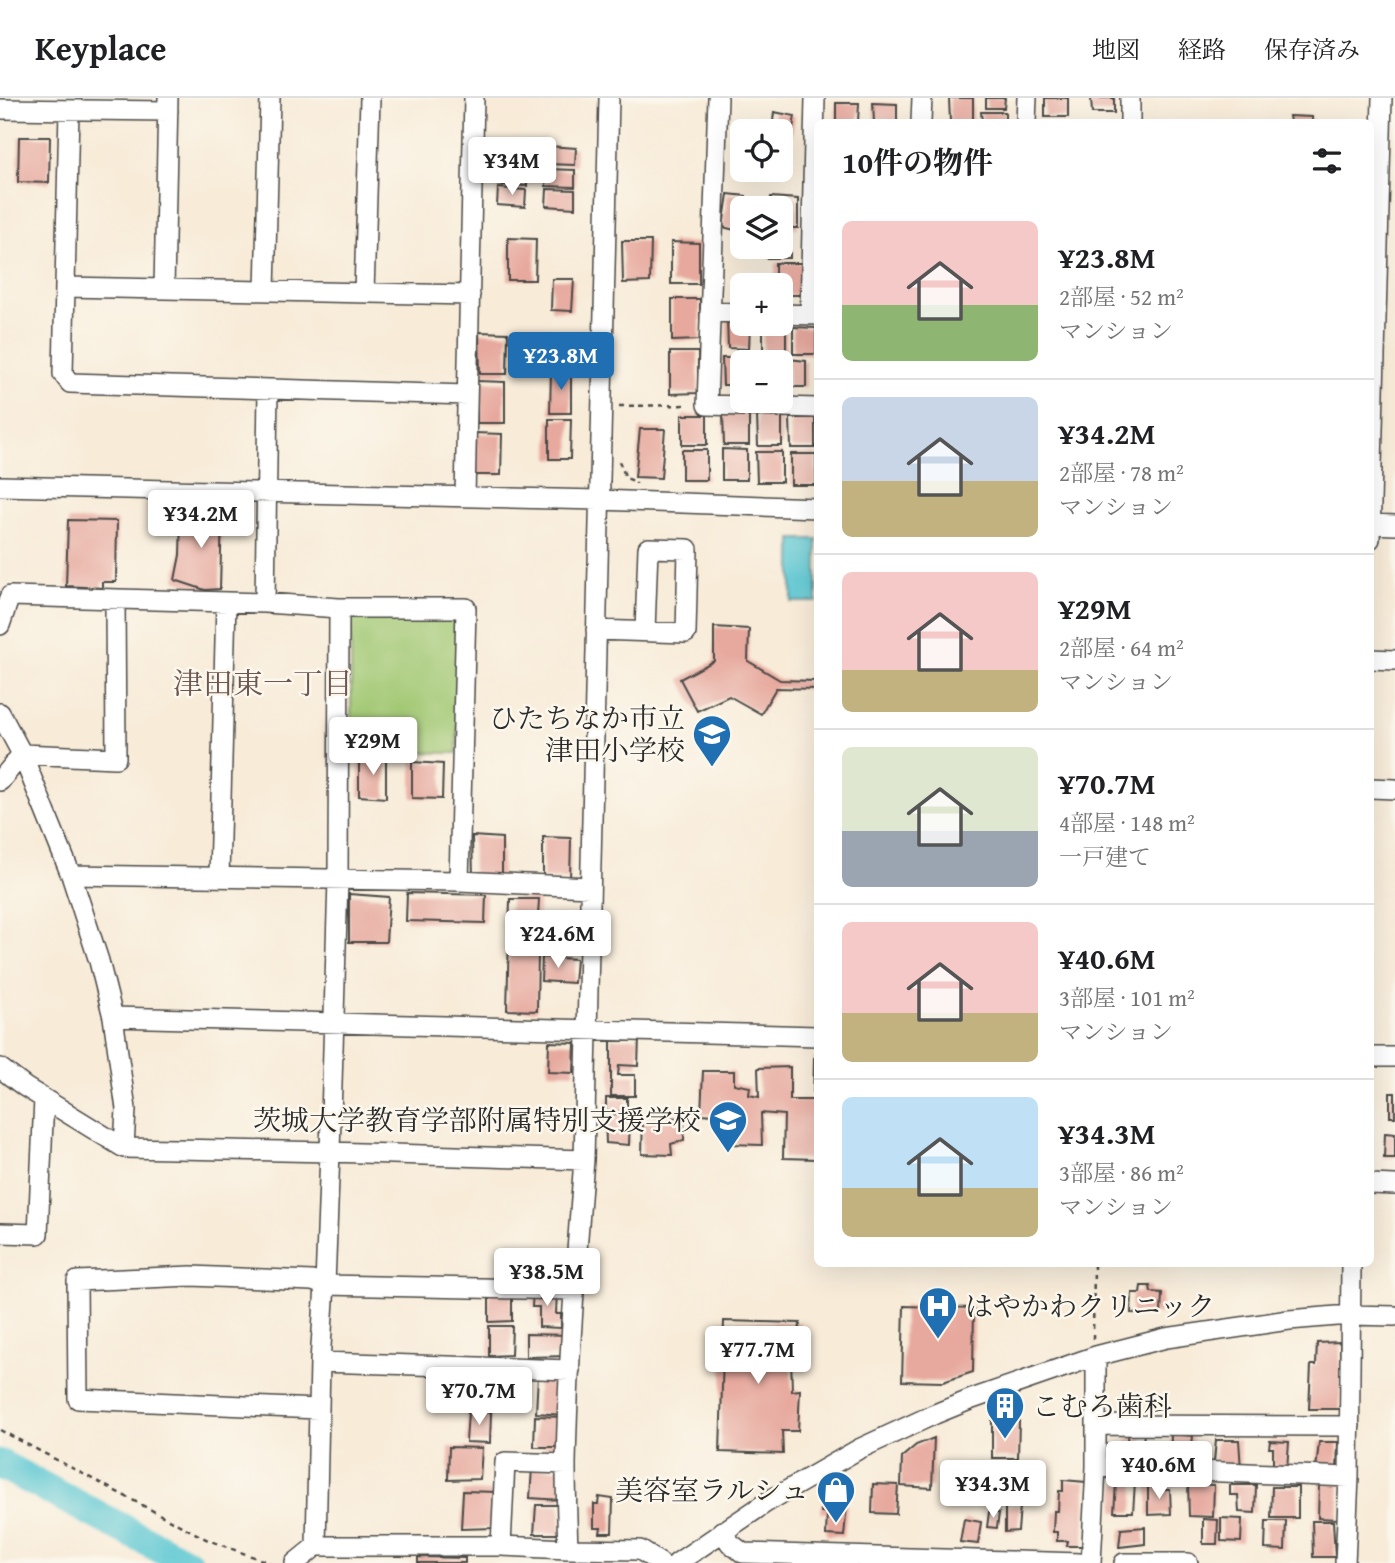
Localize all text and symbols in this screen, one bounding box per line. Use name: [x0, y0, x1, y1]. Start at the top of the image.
text: Keyplace: [35, 24, 166, 72]
text: 地図: [1092, 32, 1140, 67]
text: 経路: [1178, 32, 1226, 67]
text: 保存済み: [1264, 32, 1360, 67]
map controls: [730, 119, 793, 413]
button: locate: [730, 119, 793, 182]
pin: ¥34M: [471, 138, 553, 197]
text: 10件の物件: [842, 140, 993, 184]
icon: filters: [1308, 142, 1346, 180]
text: ¥34M: [484, 143, 540, 176]
button: layers: [730, 196, 793, 259]
text: ¥23.8M: [1059, 235, 1155, 279]
icon: home: [898, 249, 982, 333]
button: +: [730, 273, 793, 336]
text: 2部屋 · 52 m²: [1059, 280, 1184, 313]
text: マンション: [1059, 314, 1173, 347]
pin: ¥23.8M: [504, 332, 618, 392]
text: ¥23.8M: [524, 338, 598, 371]
button: −: [730, 350, 793, 413]
text: ¥34.2M: [1059, 411, 1155, 455]
icon: home: [898, 425, 982, 509]
text: 2部屋 · 78 m²: [1059, 456, 1184, 489]
pin: ¥34.2M: [144, 490, 258, 550]
text: マンション: [1059, 490, 1173, 523]
text: ¥34.2M: [164, 496, 238, 529]
text: ¥29M: [1059, 586, 1131, 630]
icon: home: [898, 600, 982, 684]
text: 2部屋 · 64 m²: [1059, 631, 1184, 664]
district label: 津田東一丁目: [173, 661, 353, 705]
text: マンション: [1059, 665, 1173, 698]
place label: ひたちなか市立 津田小学校: [489, 697, 685, 770]
school or university icon: ひたちなか市立 津田小学校: [691, 713, 733, 768]
pin: ¥29M: [332, 718, 414, 777]
text: ¥29M: [345, 723, 401, 756]
text: ¥70.7M: [1059, 761, 1155, 805]
icon: home: [898, 775, 982, 859]
text: 4部屋 · 148 m²: [1059, 806, 1195, 839]
text: 一戸建て: [1059, 840, 1151, 873]
pin: ¥24.6M: [501, 910, 615, 970]
text: ¥24.6M: [521, 916, 595, 949]
text: ¥40.6M: [1059, 936, 1155, 980]
icon: home: [898, 950, 982, 1034]
text: 3部屋 · 101 m²: [1059, 981, 1195, 1014]
text: マンション: [1059, 1015, 1173, 1048]
place label: 茨城大学教育学部附属特別支援学校: [253, 1099, 701, 1140]
school or university icon: 茨城大学教育学部附属特別支援学校: [707, 1099, 749, 1154]
text: ¥34.3M: [1059, 1111, 1155, 1155]
icon: home: [898, 1125, 982, 1209]
text: 3部屋 · 86 m²: [1059, 1156, 1184, 1189]
text: マンション: [1059, 1190, 1173, 1223]
pin: ¥38.5M: [490, 1248, 604, 1308]
text: ¥38.5M: [510, 1254, 584, 1287]
hospital icon: はやかわクリニック: [917, 1285, 959, 1340]
place label: はやかわクリニック: [965, 1285, 1215, 1326]
pin: ¥77.7M: [701, 1326, 815, 1386]
text: ¥77.7M: [721, 1332, 795, 1365]
pin: ¥70.7M: [422, 1368, 536, 1427]
text: ¥70.7M: [442, 1373, 516, 1406]
building icon: こむろ歯科: [984, 1385, 1026, 1440]
place label: こむろ歯科: [1032, 1385, 1172, 1426]
pin: ¥40.6M: [1102, 1442, 1216, 1501]
text: ¥40.6M: [1122, 1447, 1196, 1480]
pin: ¥34.3M: [936, 1460, 1050, 1520]
text: ¥34.3M: [956, 1466, 1030, 1499]
place label: 美容室ラルシュ: [615, 1469, 809, 1510]
shop icon: 美容室ラルシュ: [815, 1469, 857, 1524]

